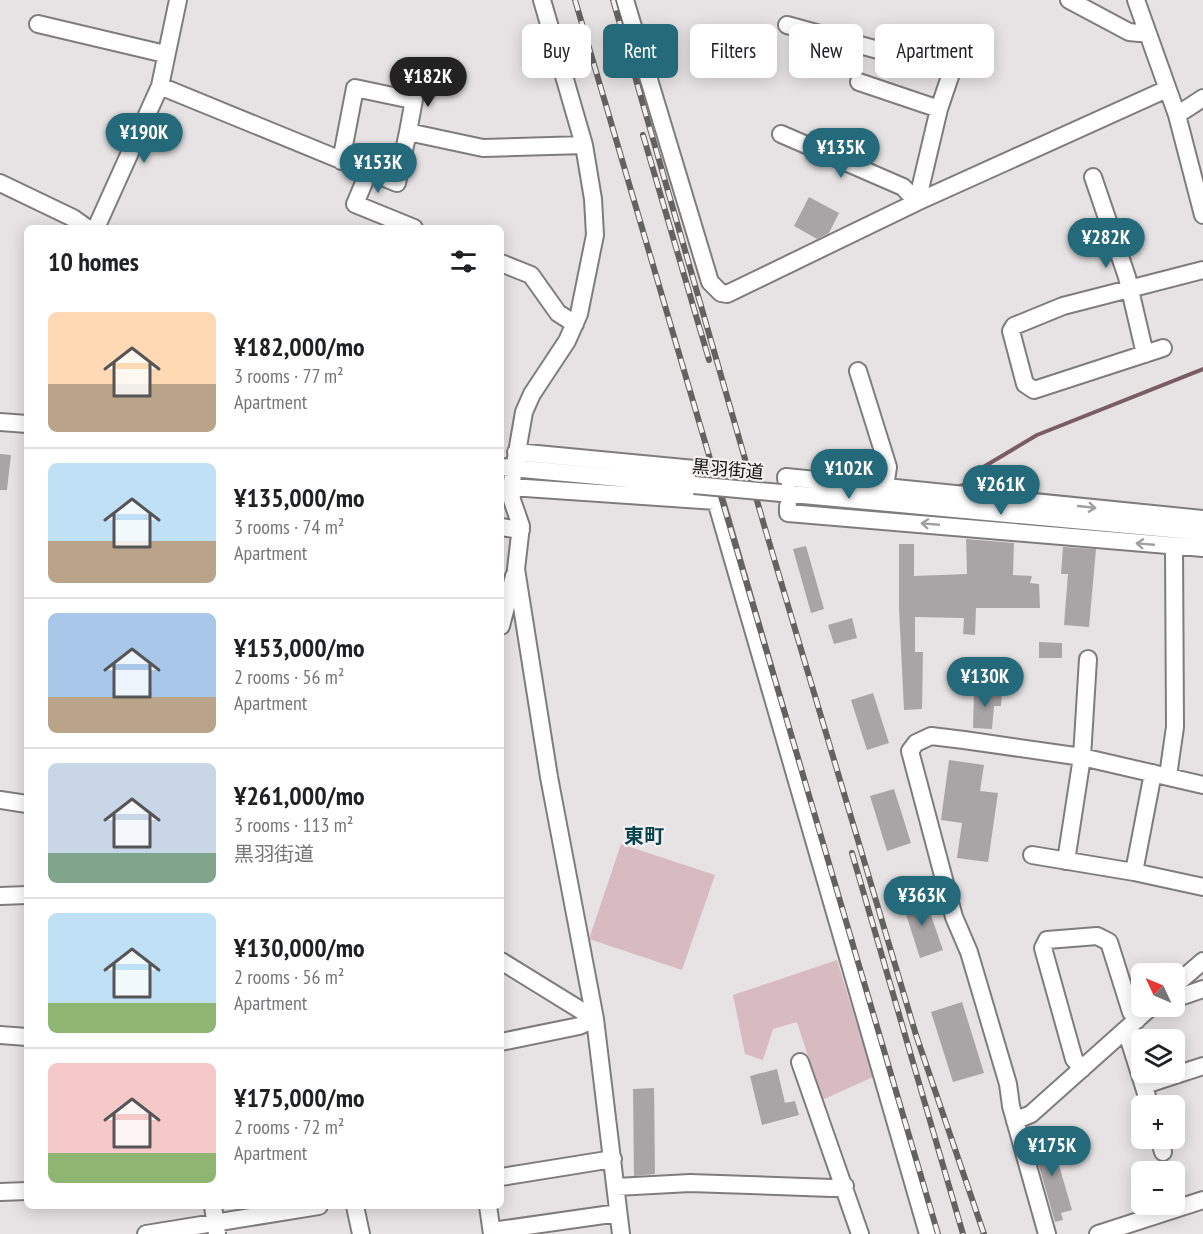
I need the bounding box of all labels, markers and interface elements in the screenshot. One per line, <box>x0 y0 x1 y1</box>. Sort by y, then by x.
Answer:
chip: Buy <box>522 24 591 78</box>
chip: Rent <box>603 24 678 78</box>
chip: Filters <box>690 24 777 78</box>
chip: New <box>789 24 863 78</box>
chip: Apartment <box>875 24 994 78</box>
pin: ¥182K <box>386 57 470 108</box>
text: ¥182K <box>404 63 452 89</box>
pin: ¥190K <box>102 113 186 164</box>
text: ¥190K <box>120 119 168 145</box>
pin: ¥135K <box>799 128 883 179</box>
text: ¥135K <box>817 134 865 160</box>
pin: ¥153K <box>336 143 420 194</box>
text: ¥153K <box>354 149 402 175</box>
pin: ¥282K <box>1064 218 1148 269</box>
text: ¥282K <box>1082 224 1130 250</box>
text: 10 homes <box>48 245 139 278</box>
icon: filters <box>447 245 480 278</box>
text: ¥182,000/mo <box>234 330 365 363</box>
icon: home <box>96 336 168 408</box>
text: 3 rooms · 77 m² <box>234 363 344 389</box>
text: Apartment <box>234 389 307 415</box>
pin: ¥102K <box>807 449 891 500</box>
street label: 黒羽街道 <box>691 454 765 484</box>
text: ¥102K <box>825 455 873 481</box>
pin: ¥261K <box>959 465 1043 516</box>
text: ¥261K <box>977 471 1025 497</box>
text: ¥135,000/mo <box>234 481 365 514</box>
icon: home <box>96 487 168 559</box>
one-way arrow <box>1076 502 1096 513</box>
text: 3 rooms · 74 m² <box>234 514 344 540</box>
one-way arrow <box>920 518 940 529</box>
one-way arrow <box>1135 538 1155 549</box>
text: Apartment <box>234 540 307 566</box>
text: ¥153,000/mo <box>234 631 365 664</box>
icon: home <box>96 637 168 709</box>
pin: ¥130K <box>943 657 1027 708</box>
text: ¥130K <box>961 663 1009 689</box>
text: 2 rooms · 56 m² <box>234 664 344 690</box>
text: Apartment <box>234 690 307 716</box>
text: ¥261,000/mo <box>234 779 365 812</box>
icon: home <box>96 787 168 859</box>
text: 3 rooms · 113 m² <box>234 812 353 838</box>
district label: 東町 <box>624 823 664 849</box>
text: 黒羽街道 <box>234 841 314 867</box>
pin: ¥363K <box>880 876 964 927</box>
text: ¥363K <box>898 882 946 908</box>
text: ¥130,000/mo <box>234 931 365 964</box>
icon: home <box>96 937 168 1009</box>
north arrow <box>1131 963 1185 1017</box>
map controls <box>1131 963 1185 1215</box>
text: 2 rooms · 56 m² <box>234 964 344 990</box>
text: Apartment <box>234 990 307 1016</box>
button: layers <box>1131 1029 1185 1083</box>
text: ¥175,000/mo <box>234 1081 365 1114</box>
icon: home <box>96 1087 168 1159</box>
button: + <box>1131 1095 1185 1149</box>
text: 2 rooms · 72 m² <box>234 1114 344 1140</box>
pin: ¥175K <box>1010 1126 1094 1177</box>
text: ¥175K <box>1028 1132 1076 1158</box>
text: Apartment <box>234 1140 307 1166</box>
button: − <box>1131 1161 1185 1215</box>

